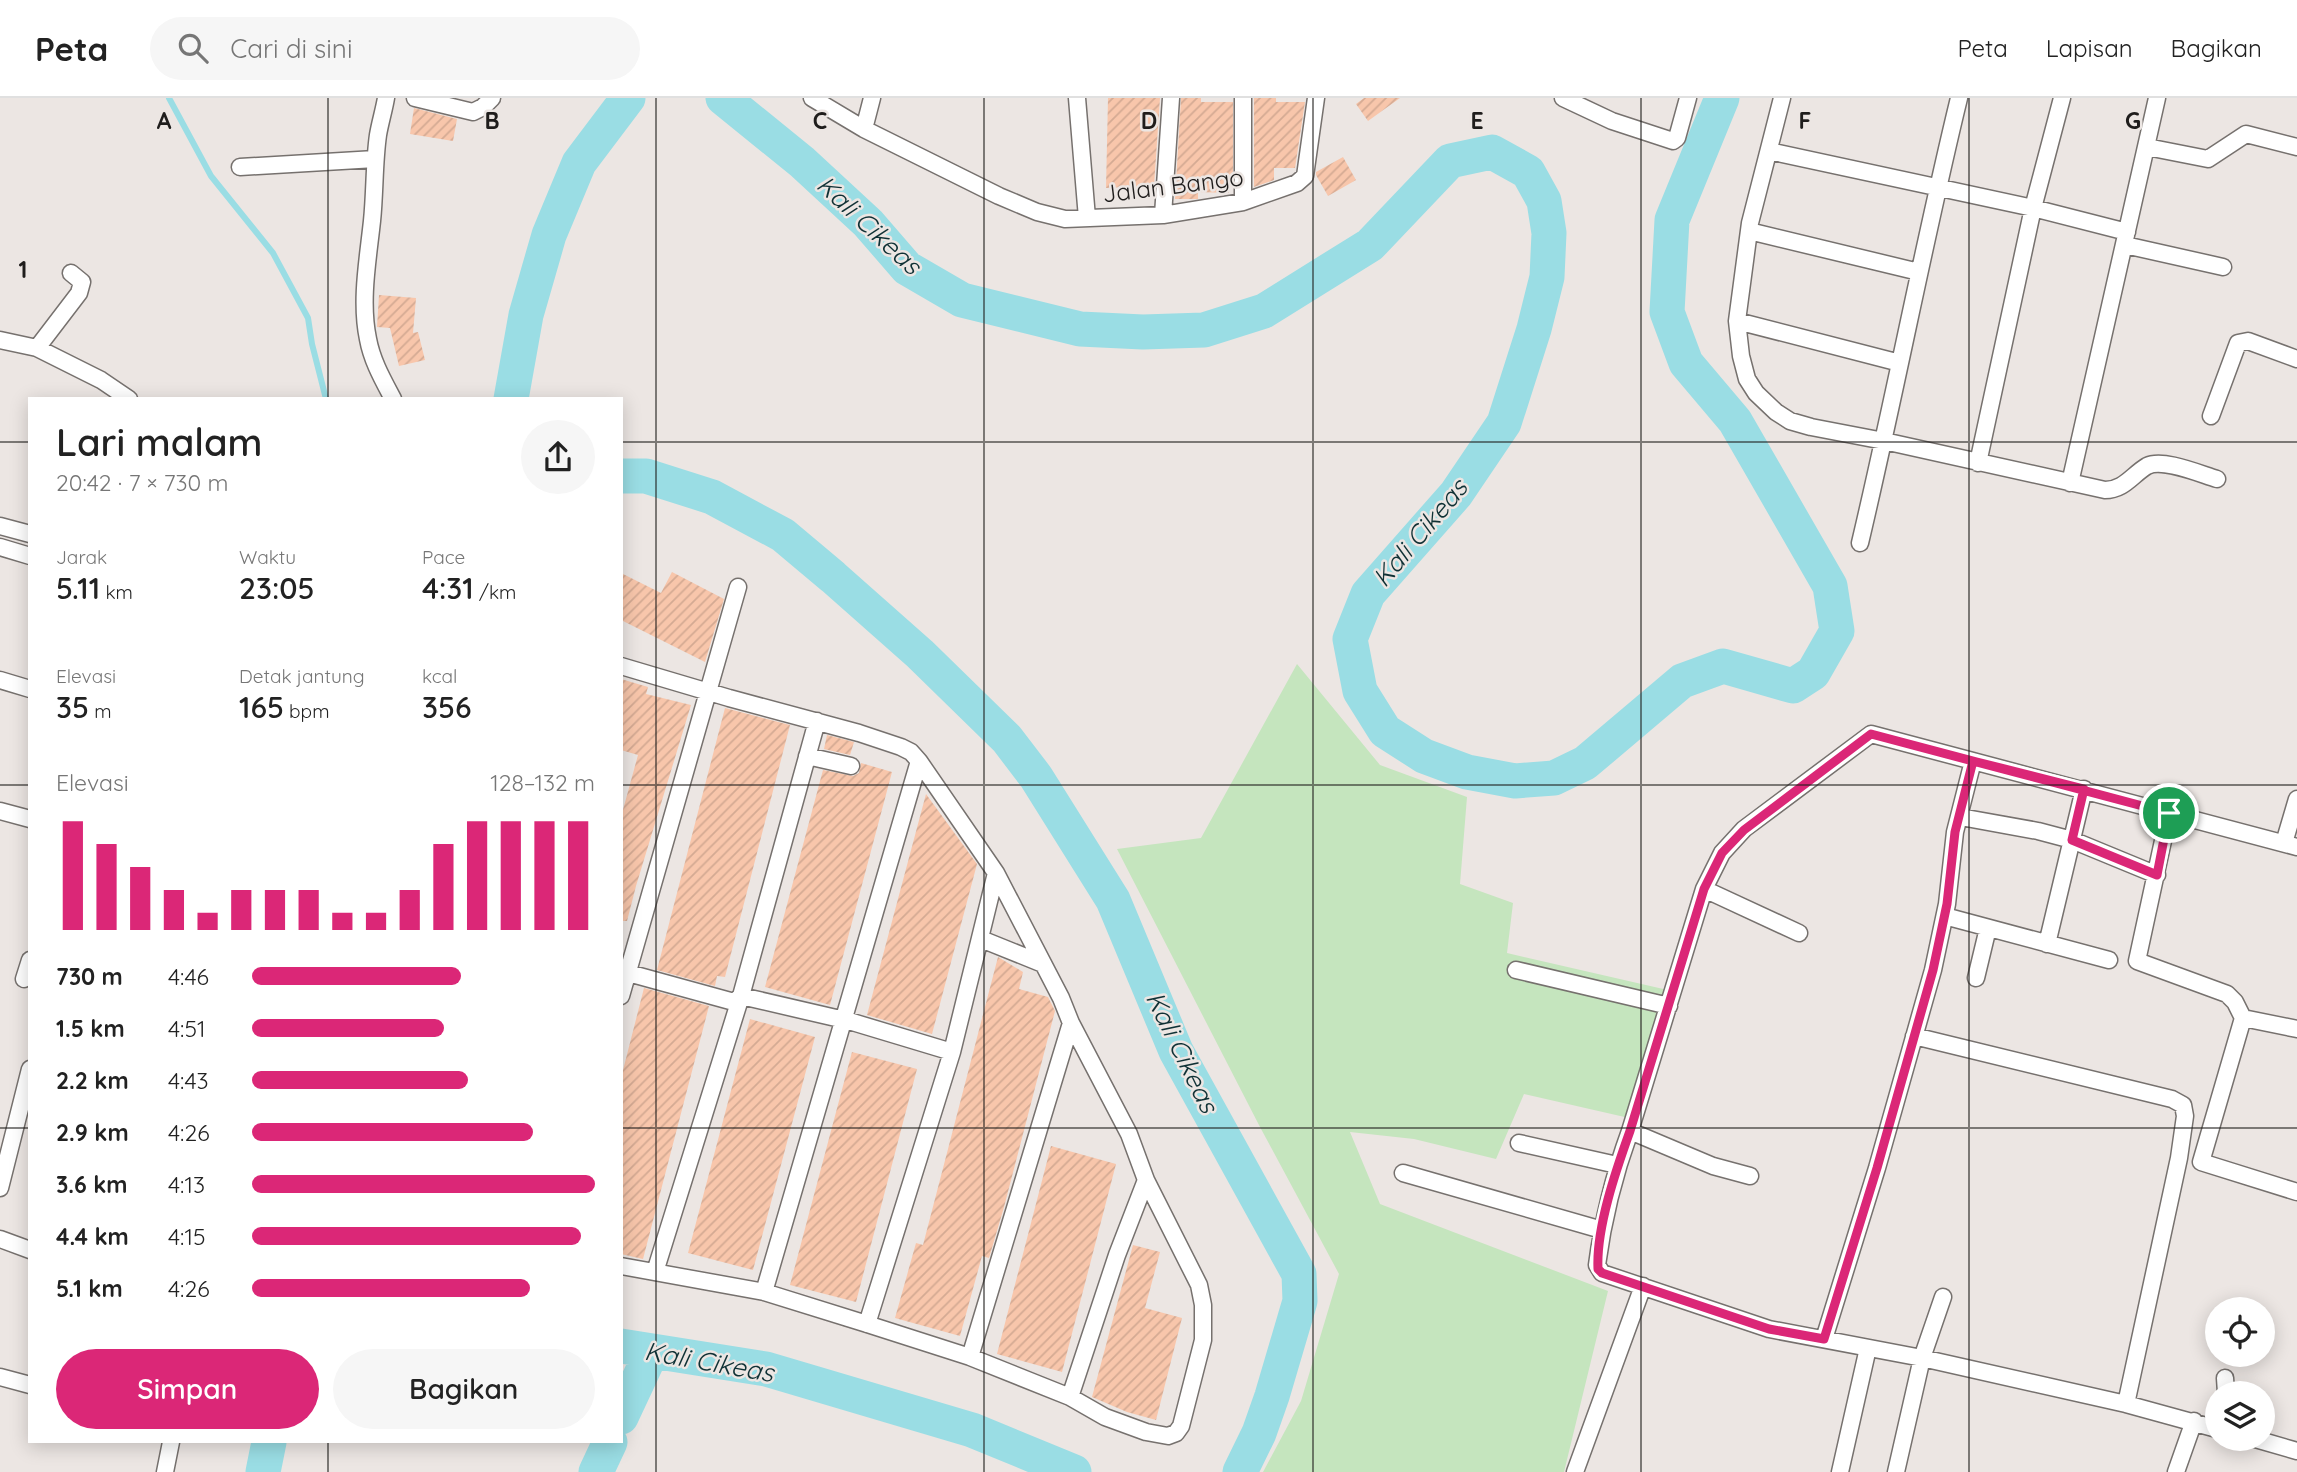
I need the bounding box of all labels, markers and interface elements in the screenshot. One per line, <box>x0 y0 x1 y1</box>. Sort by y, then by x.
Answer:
search box <box>150 17 640 80</box>
text: Peta <box>35 28 108 69</box>
icon: search <box>174 29 212 67</box>
text: Cari di sini <box>230 32 352 65</box>
text: Peta <box>1957 33 2008 63</box>
text: Lapisan <box>2046 33 2133 63</box>
text: Bagikan <box>2171 33 2262 63</box>
text: A <box>157 106 172 135</box>
text: B <box>484 106 500 135</box>
text: C <box>813 106 827 135</box>
text: D <box>1141 106 1157 135</box>
text: E <box>1470 106 1484 135</box>
text: F <box>1799 106 1811 135</box>
text: G <box>2125 106 2141 135</box>
street label: Jalan Bango <box>1101 161 1245 209</box>
water label: Kali Cikeas <box>810 168 930 282</box>
text: 1 <box>19 255 27 284</box>
text: Lari malam <box>56 418 263 466</box>
button: share <box>521 420 595 494</box>
text: 20:42 · 7 × 730 m <box>56 468 228 497</box>
water label: Kali Cikeas <box>1365 471 1475 593</box>
text: Jarak <box>56 545 107 569</box>
text: Waktu <box>239 545 296 569</box>
text: Pace <box>422 545 465 569</box>
text: 5.11 <box>56 569 100 607</box>
text: 23:05 <box>239 569 314 607</box>
text: 4:31 <box>422 569 474 607</box>
text: km <box>100 580 133 604</box>
text: /km <box>474 580 516 604</box>
text: Elevasi <box>56 664 116 688</box>
text: Detak jantung <box>239 664 365 688</box>
text: kcal <box>422 664 457 688</box>
text: 35 <box>56 688 89 726</box>
text: 165 <box>239 688 284 726</box>
text: 356 <box>422 688 471 726</box>
text: m <box>89 699 112 723</box>
text: bpm <box>284 699 329 723</box>
text: Elevasi <box>56 768 129 797</box>
text: 128–132 m <box>490 768 595 797</box>
pin <box>2139 783 2199 843</box>
icon: arrive <box>2150 794 2188 832</box>
text: 730 m <box>56 962 123 991</box>
text: 4:46 <box>168 962 209 991</box>
water label: Kali Cikeas <box>1139 986 1227 1119</box>
text: 1.5 km <box>56 1014 125 1043</box>
text: 4:51 <box>168 1014 205 1043</box>
text: 2.2 km <box>56 1066 129 1095</box>
text: 4:43 <box>168 1066 209 1095</box>
text: 2.9 km <box>56 1118 129 1147</box>
text: 4:26 <box>168 1118 210 1147</box>
text: 3.6 km <box>56 1170 128 1199</box>
text: 4:13 <box>168 1170 205 1199</box>
text: 4.4 km <box>56 1222 129 1251</box>
text: 4:15 <box>168 1222 205 1251</box>
text: 5.1 km <box>56 1274 123 1303</box>
text: 4:26 <box>168 1274 210 1303</box>
map controls <box>2205 1297 2275 1451</box>
button: locate <box>2205 1297 2275 1367</box>
water label: Kali Cikeas <box>642 1334 778 1389</box>
button: Simpan <box>56 1349 319 1429</box>
button: Bagikan <box>333 1349 595 1429</box>
button: layers <box>2205 1381 2275 1451</box>

